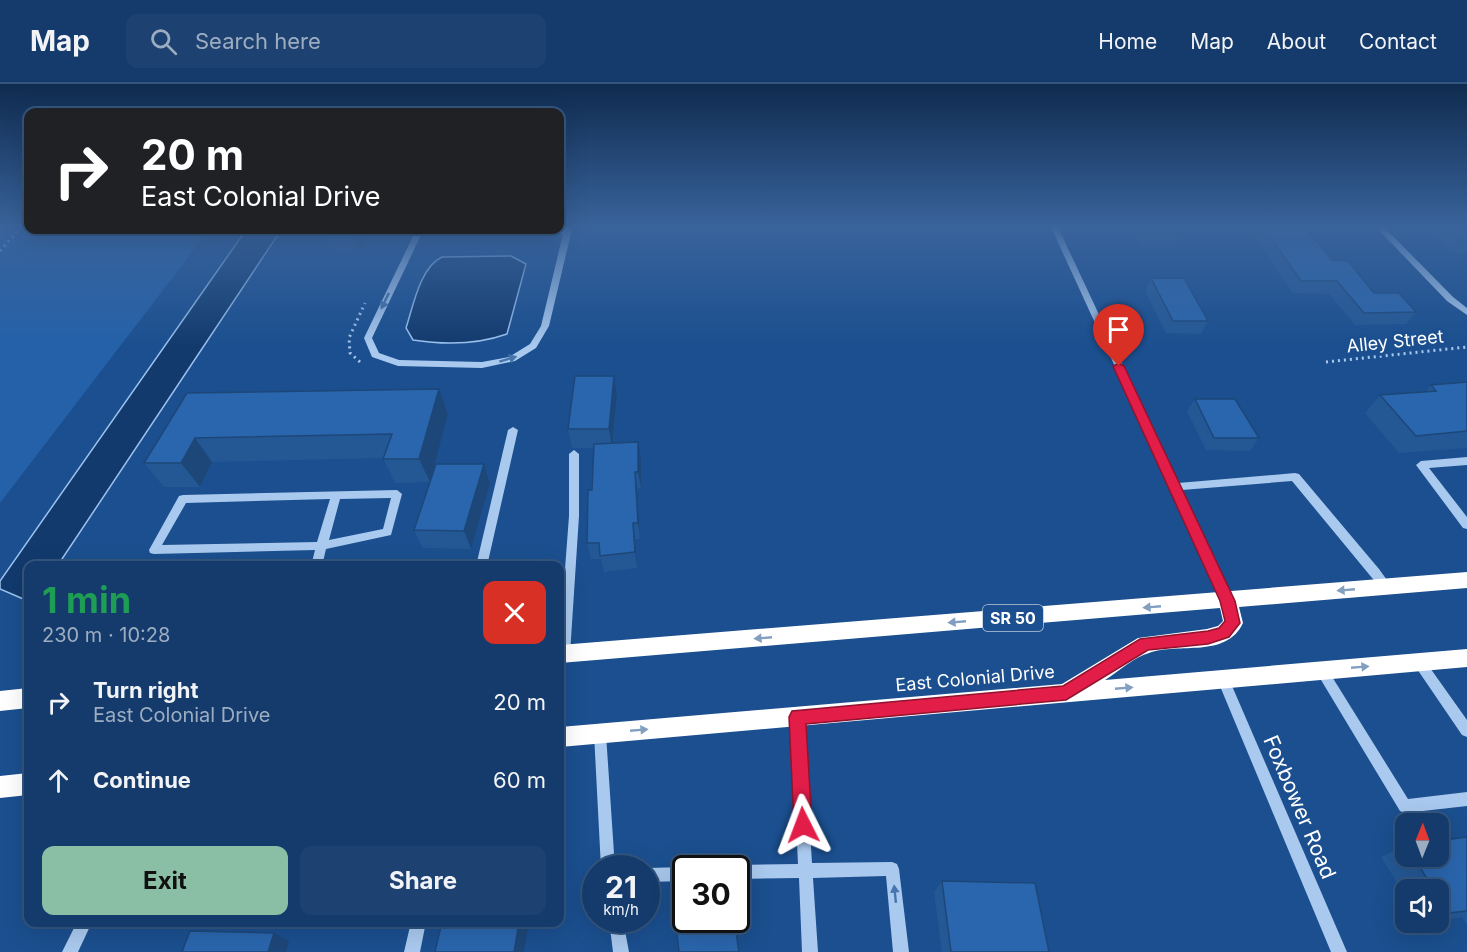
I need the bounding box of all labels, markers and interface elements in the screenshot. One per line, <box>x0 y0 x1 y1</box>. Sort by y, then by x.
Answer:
search box <box>126 14 546 68</box>
text: Map <box>30 24 90 58</box>
icon: search <box>147 25 180 58</box>
text: Search here <box>195 28 321 54</box>
text: Home <box>1098 29 1157 54</box>
text: Map <box>1190 29 1234 54</box>
text: About <box>1267 29 1326 54</box>
text: Contact <box>1359 29 1437 54</box>
text: 20 m <box>141 129 244 180</box>
icon: right <box>42 132 120 210</box>
text: East Colonial Drive <box>141 180 381 213</box>
one-way arrow <box>381 293 390 310</box>
pin <box>1093 304 1144 366</box>
icon: arrive <box>1102 313 1135 346</box>
street label: Alley Street <box>1346 325 1445 357</box>
one-way arrow <box>499 353 517 363</box>
text: 1 min <box>42 578 131 622</box>
button: close <box>483 581 546 644</box>
one-way arrow <box>1336 585 1355 595</box>
one-way arrow <box>1142 602 1161 612</box>
road number: SR 50 <box>983 605 1043 631</box>
one-way arrow <box>948 618 967 627</box>
text: 230 m · 10:28 <box>42 623 170 647</box>
one-way arrow <box>753 633 772 643</box>
street label: East Colonial Drive <box>895 661 1055 695</box>
one-way arrow <box>1351 662 1370 672</box>
text: Turn right <box>93 677 199 703</box>
one-way arrow <box>1114 683 1133 692</box>
icon: right <box>42 686 75 719</box>
text: 20 m <box>493 689 546 715</box>
text: East Colonial Drive <box>93 703 270 727</box>
one-way arrow <box>629 725 648 735</box>
street label: Foxbower Road <box>1258 731 1342 883</box>
icon: ahead <box>42 764 75 797</box>
text: Continue <box>93 767 191 793</box>
text: 60 m <box>493 767 546 793</box>
position arrow <box>771 793 835 857</box>
north arrow <box>1395 813 1449 867</box>
map controls <box>1395 813 1449 933</box>
button: Exit <box>42 846 288 915</box>
button: Share <box>300 846 546 915</box>
speed limit sign: 30 <box>672 855 750 933</box>
text: 21 <box>605 869 637 905</box>
button: sound <box>1395 879 1449 933</box>
one-way arrow <box>890 884 900 903</box>
text: km/h <box>603 900 639 919</box>

